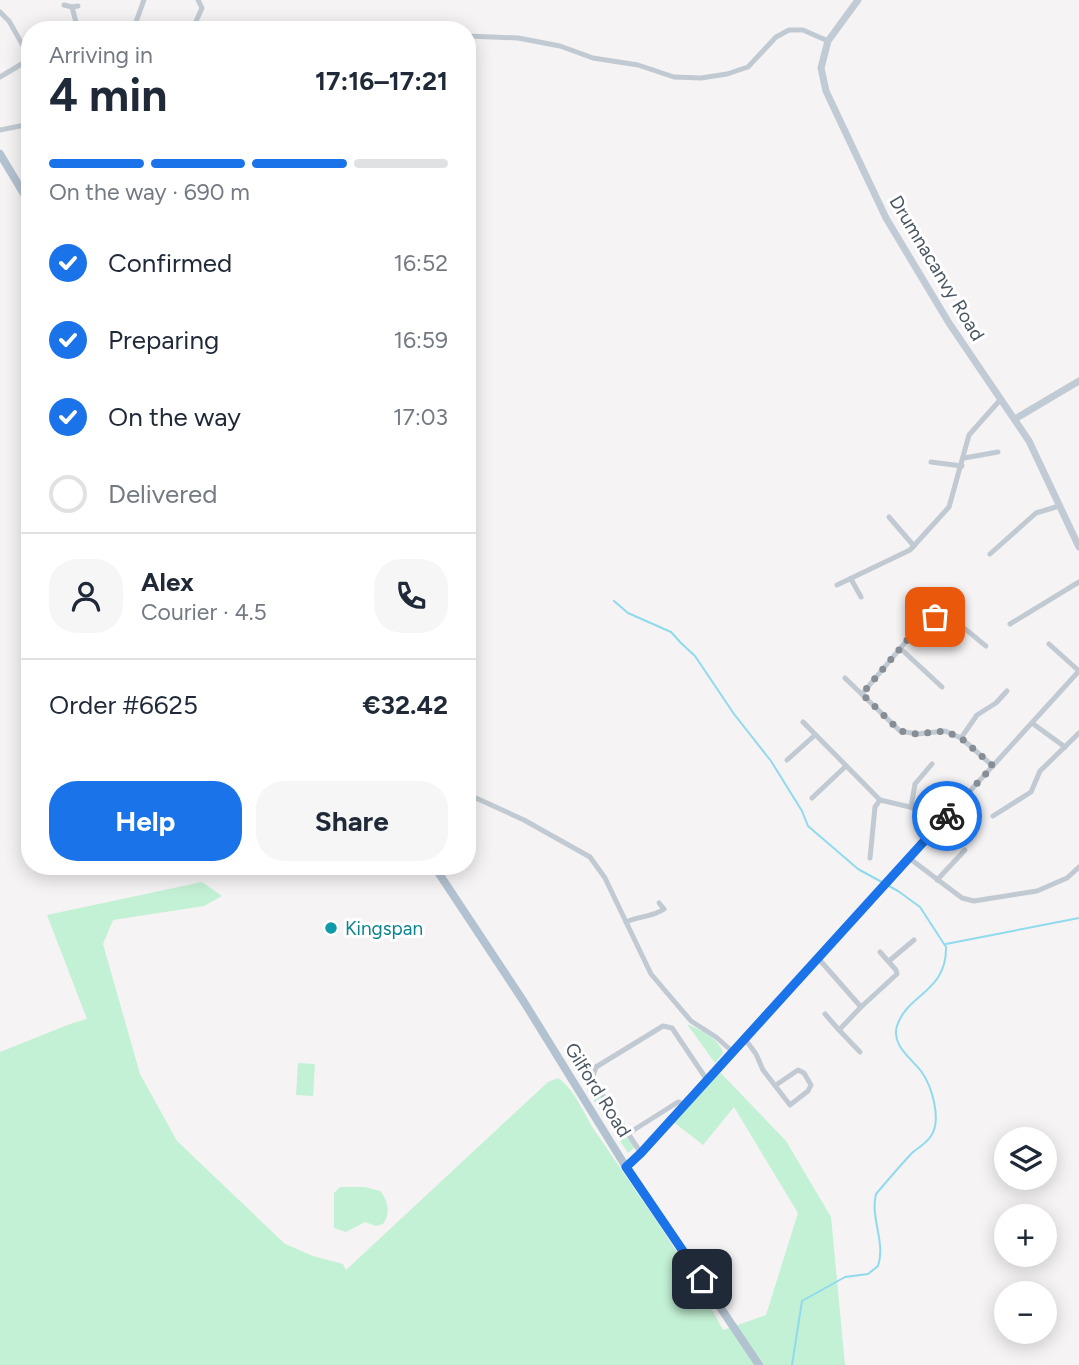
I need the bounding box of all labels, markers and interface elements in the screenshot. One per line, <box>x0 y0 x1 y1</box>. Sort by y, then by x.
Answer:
text: Arriving in <box>49 41 153 69</box>
text: 17:16–17:21 <box>315 65 448 97</box>
text: 4 min <box>49 67 167 123</box>
text: On the way · 690 m <box>49 178 250 206</box>
street label: Drumnacanvy Road <box>885 191 989 345</box>
icon: check <box>49 244 87 282</box>
text: Confirmed <box>108 247 232 279</box>
text: 16:52 <box>394 249 448 277</box>
icon: check <box>49 321 87 359</box>
text: Preparing <box>108 324 219 356</box>
text: 16:59 <box>393 326 448 354</box>
icon: check <box>49 398 87 436</box>
text: On the way <box>108 401 241 433</box>
text: 17:03 <box>393 403 448 431</box>
text: Delivered <box>108 478 217 510</box>
button: person <box>49 559 123 633</box>
button: phone <box>374 559 448 633</box>
text: Alex <box>141 566 194 598</box>
pin <box>905 587 965 647</box>
text: Courier · 4.5 <box>141 598 267 626</box>
icon: bag <box>916 598 954 636</box>
text: Order #6625 <box>49 689 198 721</box>
text: €32.42 <box>362 689 448 721</box>
button: Help <box>49 781 242 861</box>
button: Share <box>256 781 448 861</box>
courier <box>912 781 982 851</box>
icon: bike <box>928 797 966 835</box>
place label: Kingspan <box>345 917 423 940</box>
marker: Kingspan <box>323 920 339 936</box>
street label: Gilford Road <box>560 1039 636 1141</box>
map controls <box>994 1127 1057 1344</box>
button: layers <box>994 1127 1057 1190</box>
button: + <box>994 1204 1057 1267</box>
pin <box>672 1249 732 1309</box>
icon: home <box>683 1260 721 1298</box>
button: − <box>994 1281 1057 1344</box>

